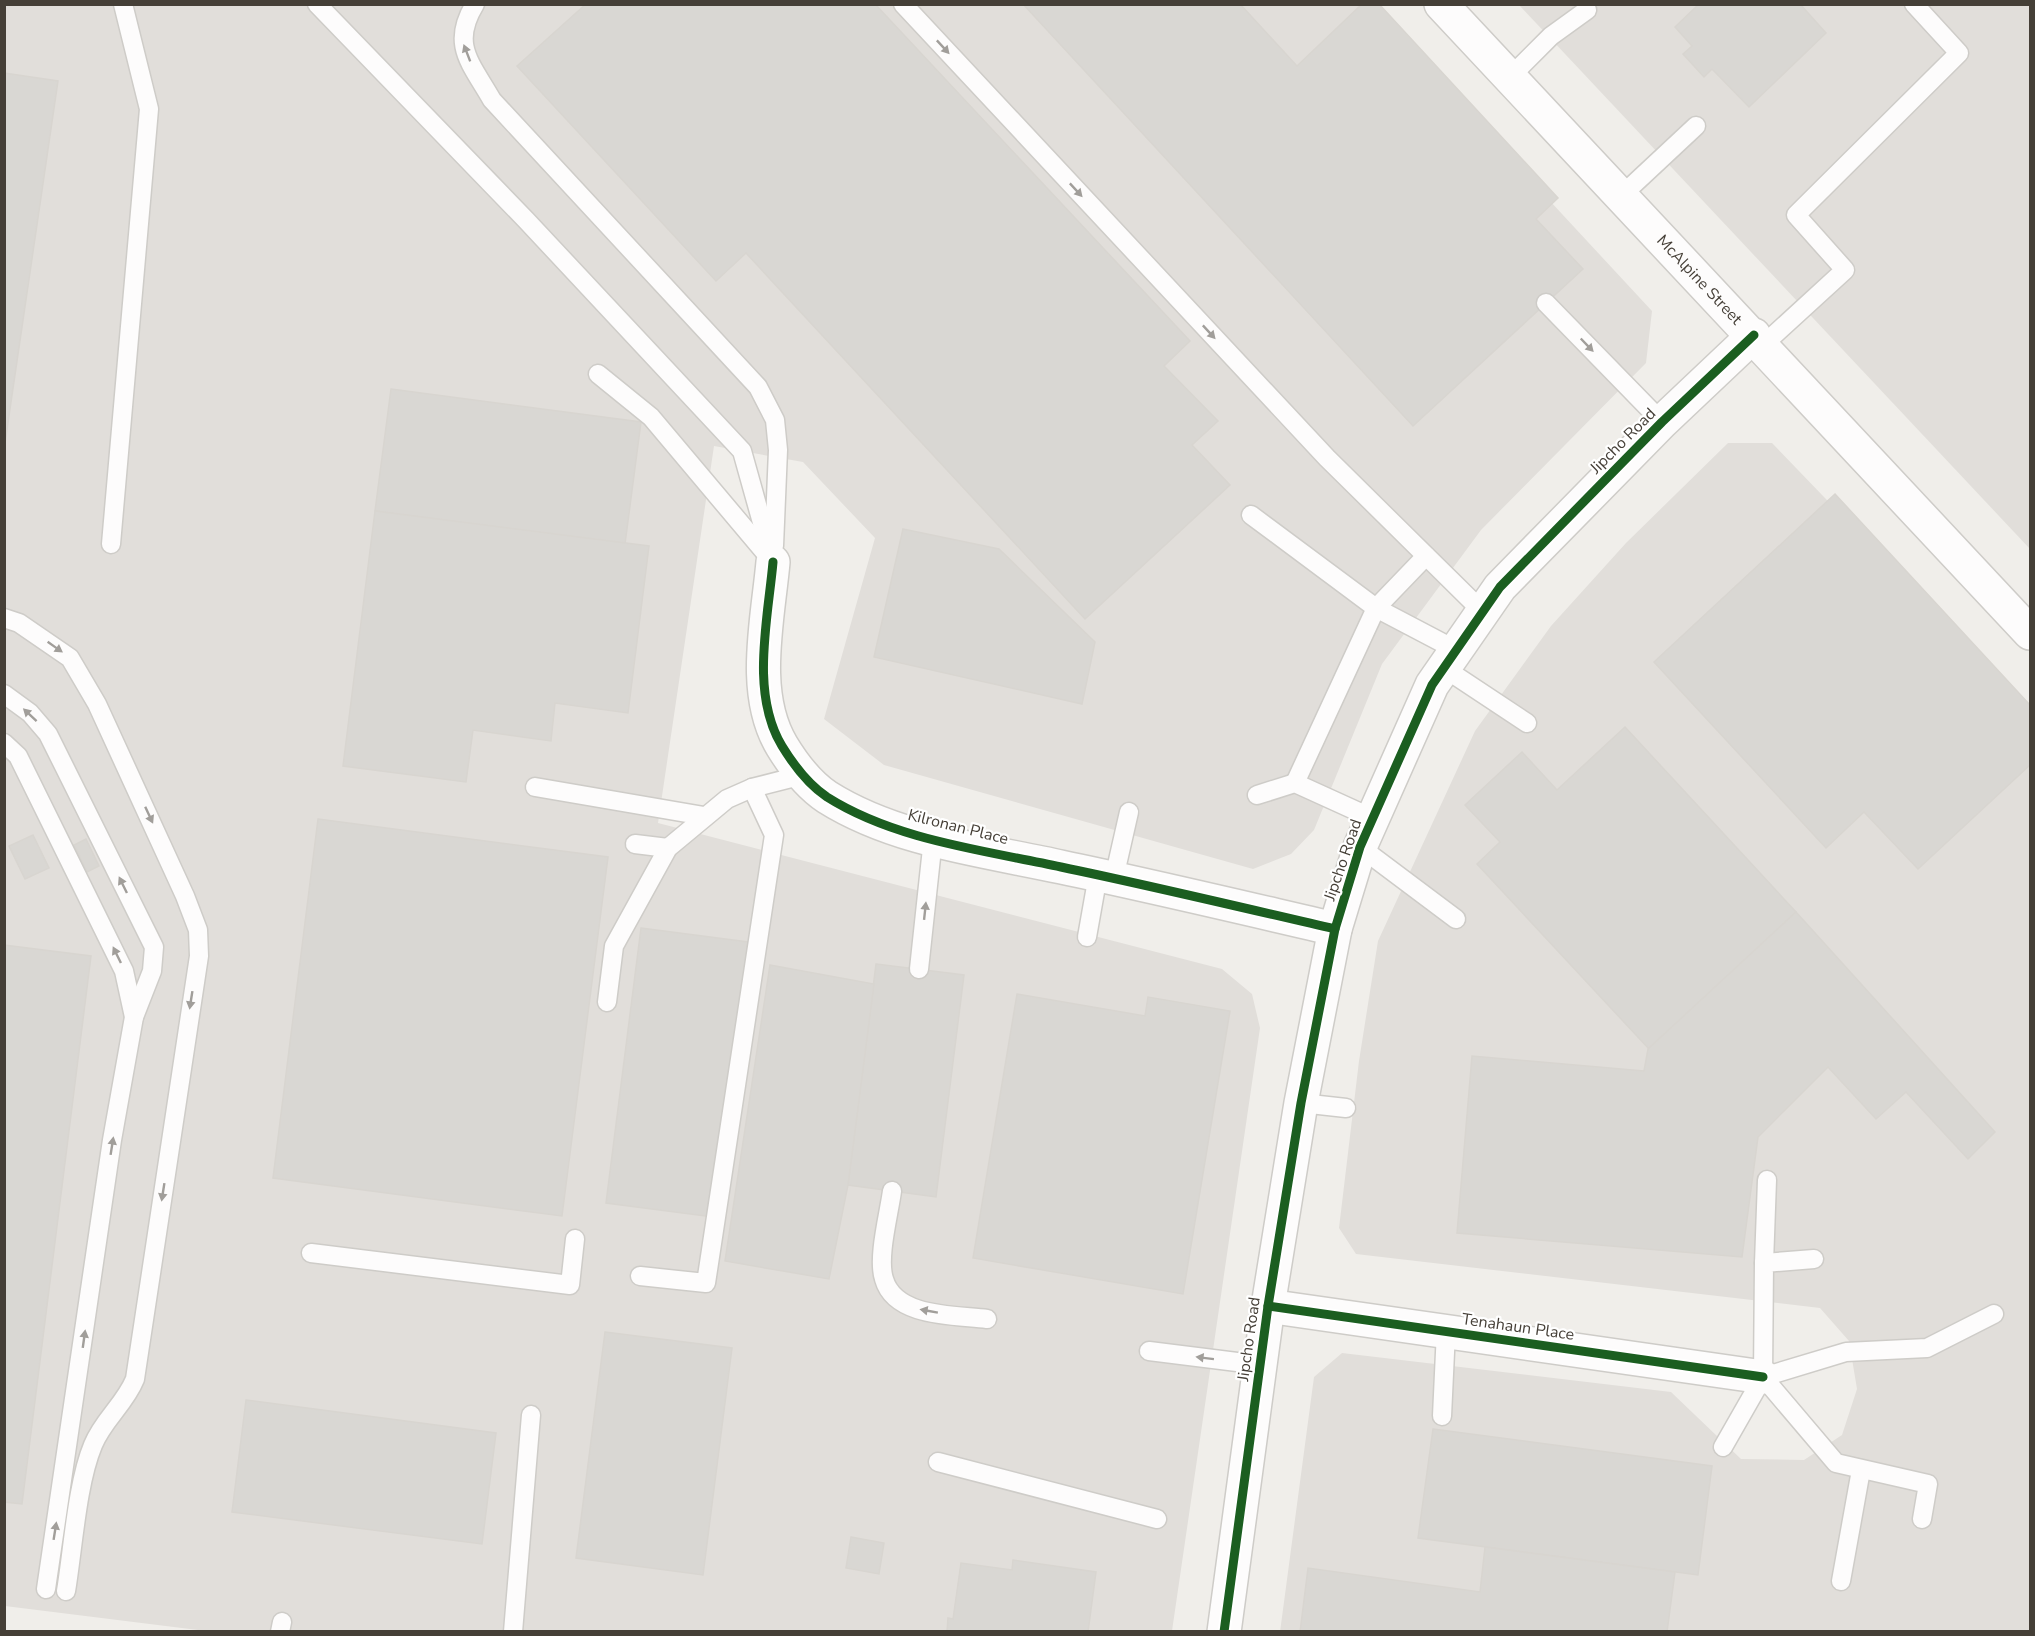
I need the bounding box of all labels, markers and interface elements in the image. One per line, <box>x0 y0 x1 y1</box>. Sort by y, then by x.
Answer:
one-way arrow <box>936 40 950 55</box>
one-way arrow <box>462 44 472 62</box>
one-way arrow <box>1069 182 1083 197</box>
street label: McAlpine Street <box>1652 230 1747 330</box>
one-way arrow <box>1202 324 1215 339</box>
one-way arrow <box>1580 338 1594 352</box>
street label: Jipcho Road <box>1584 403 1661 480</box>
one-way arrow <box>46 641 62 653</box>
one-way arrow <box>23 708 38 722</box>
street label: Kilronan Place <box>905 804 1011 850</box>
one-way arrow <box>145 806 155 824</box>
street label: Jipcho Road <box>1318 816 1367 905</box>
one-way arrow <box>118 876 128 893</box>
one-way arrow <box>921 902 930 921</box>
one-way arrow <box>112 947 121 964</box>
one-way arrow <box>187 990 196 1009</box>
one-way arrow <box>107 1136 116 1155</box>
one-way arrow <box>158 1183 167 1202</box>
street label: Jipcho Road <box>1232 1295 1266 1384</box>
one-way arrow <box>919 1306 938 1315</box>
street label: Tenahaun Place <box>1460 1308 1576 1346</box>
one-way arrow <box>79 1329 88 1348</box>
one-way arrow <box>1195 1353 1214 1363</box>
one-way arrow <box>51 1522 60 1541</box>

